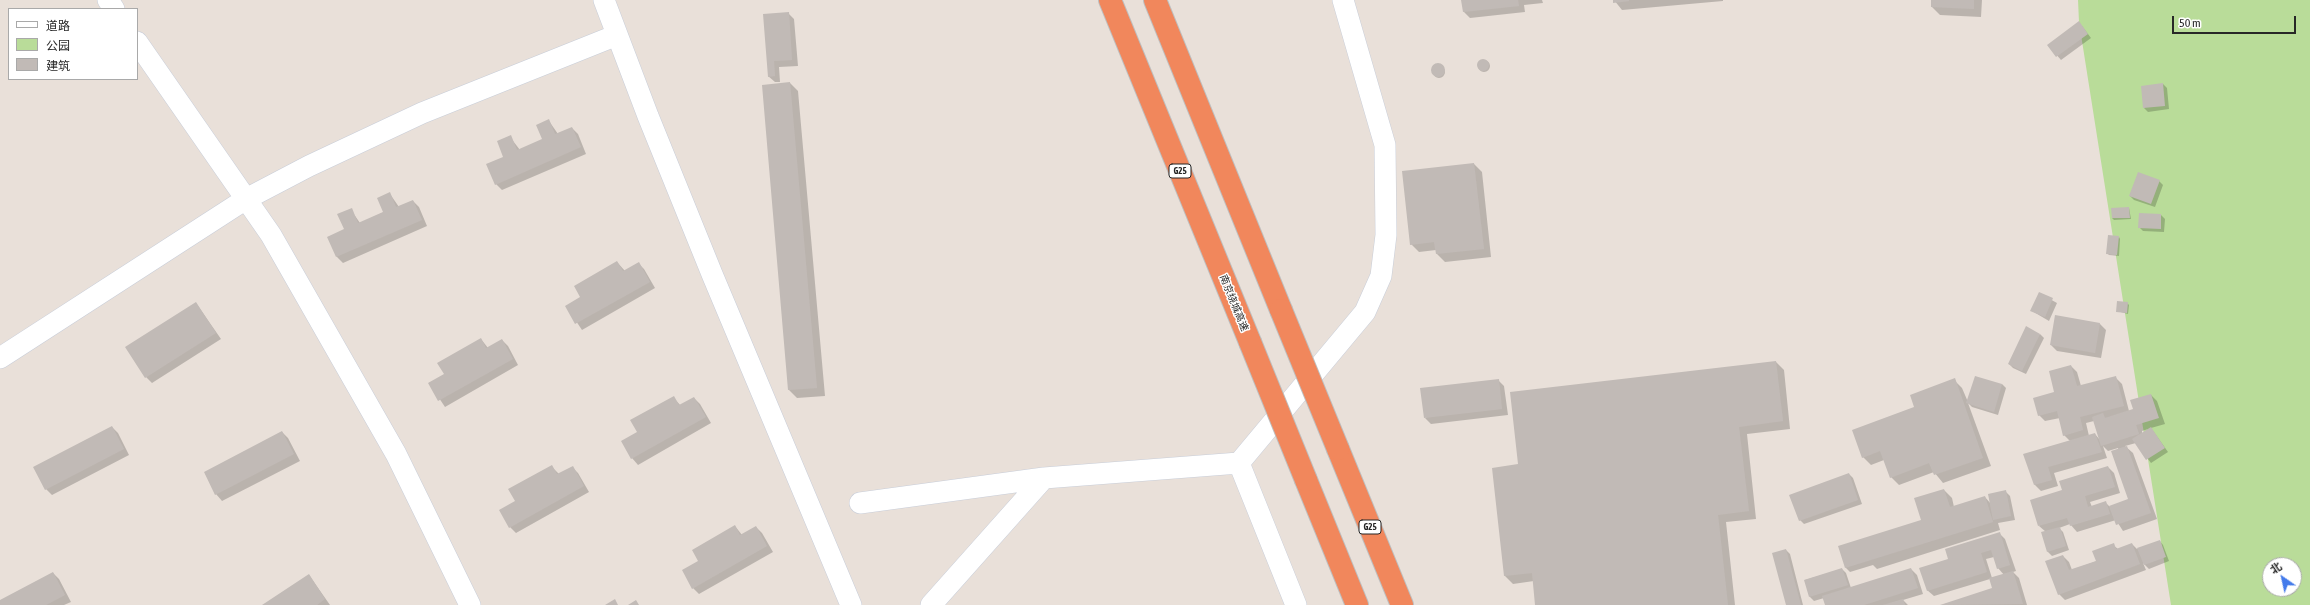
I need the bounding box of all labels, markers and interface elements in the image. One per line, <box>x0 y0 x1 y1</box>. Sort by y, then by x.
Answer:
legend <box>8 8 138 80</box>
scale bar <box>2174 8 2298 34</box>
text: 50 m <box>2179 16 2201 30</box>
text: 道路 <box>46 19 70 33</box>
text: 公园 <box>46 39 70 53</box>
text: 建筑 <box>46 59 70 73</box>
road number: G25 <box>1169 164 1191 178</box>
street label: 南京绕城高速 <box>1217 273 1251 333</box>
road number: G25 <box>1359 520 1381 534</box>
north arrow <box>2262 557 2302 597</box>
text: 北 <box>2268 560 2284 576</box>

